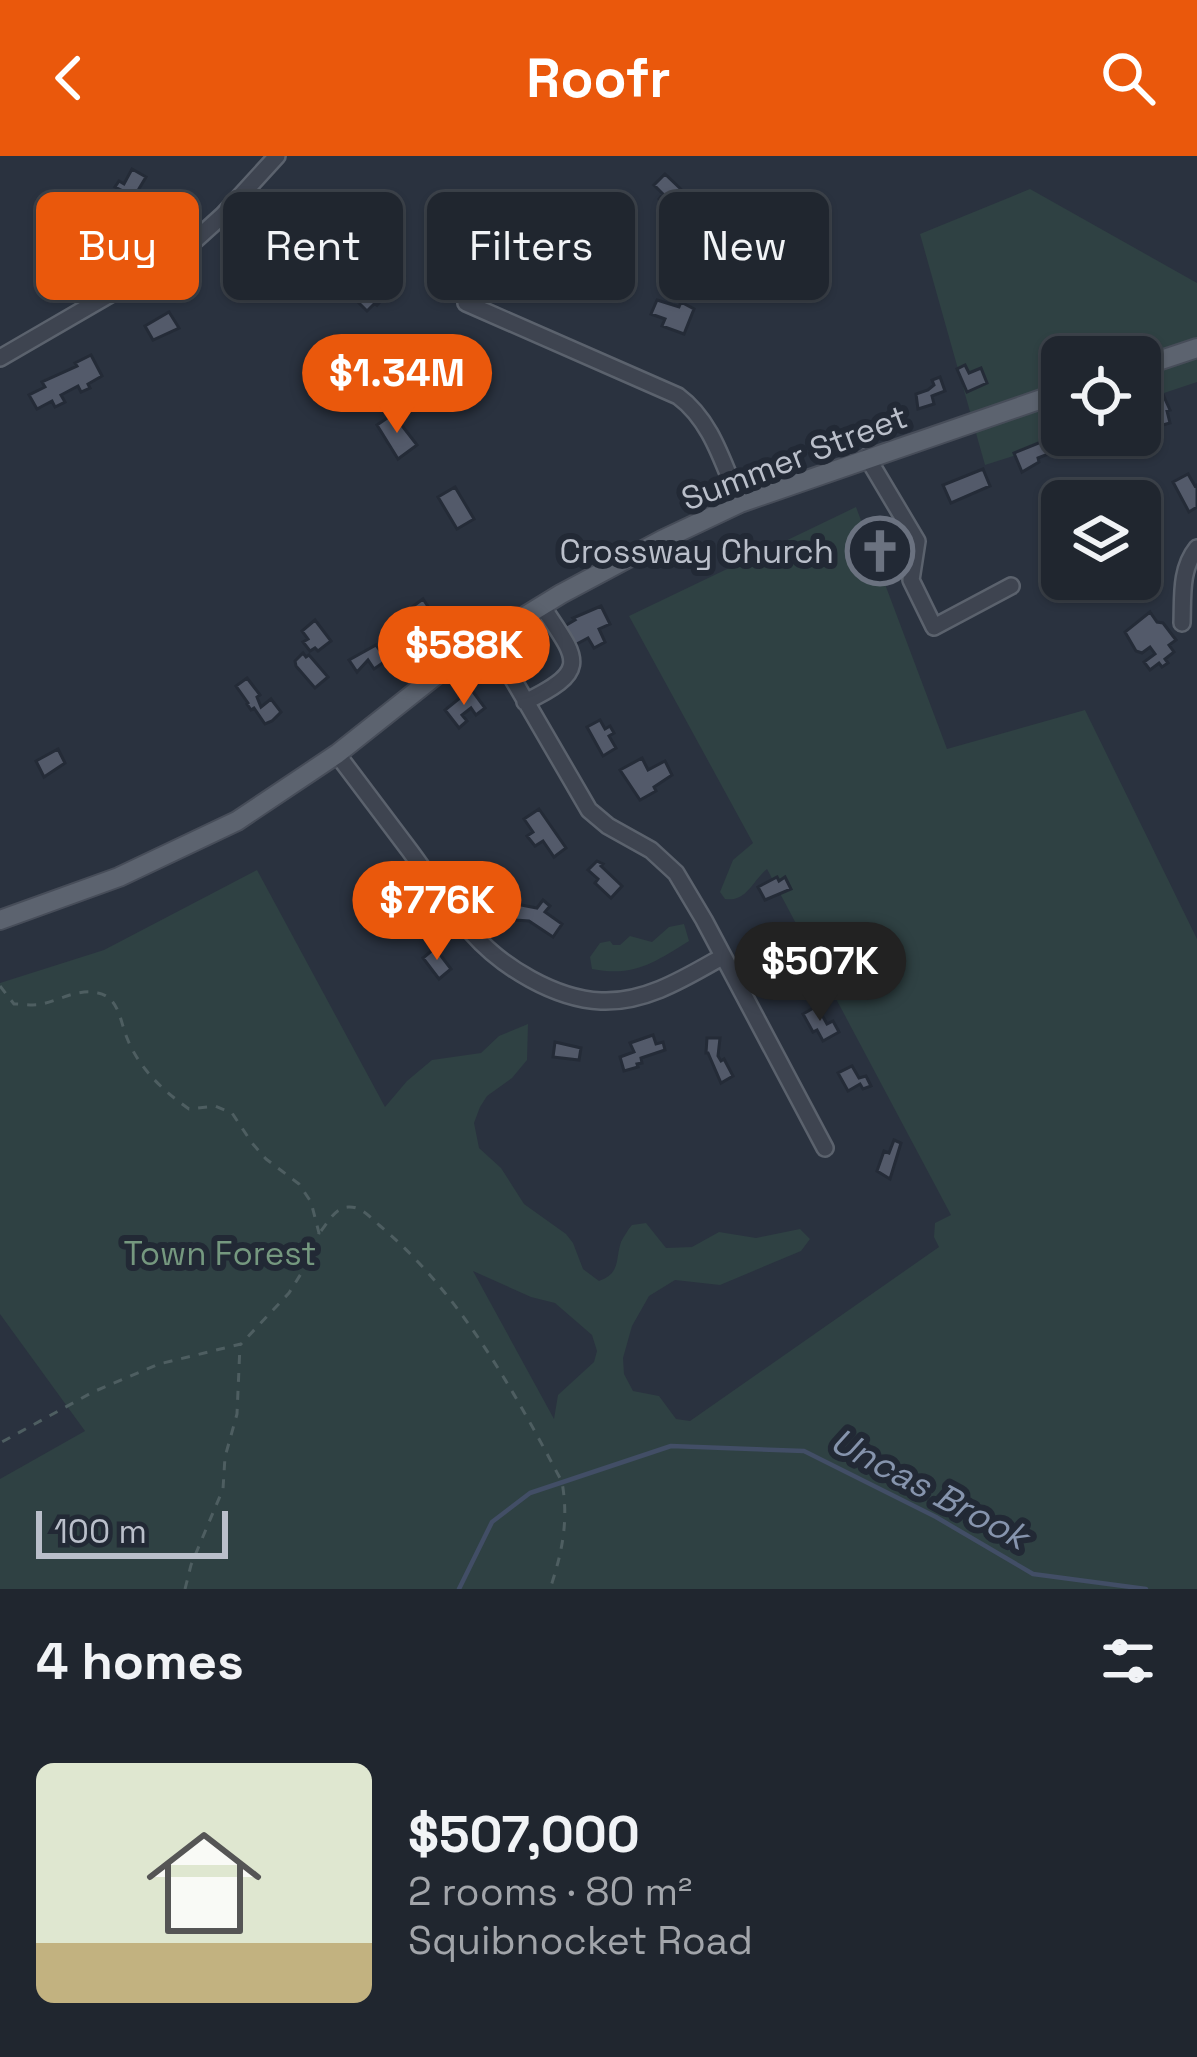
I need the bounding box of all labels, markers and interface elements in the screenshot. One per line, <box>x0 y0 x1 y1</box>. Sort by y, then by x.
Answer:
text: Roofr <box>526 44 671 113</box>
icon: back <box>36 45 102 111</box>
icon: search <box>1095 45 1161 111</box>
chip: Buy <box>36 192 199 300</box>
chip: Rent <box>223 192 403 300</box>
chip: Filters <box>427 192 635 300</box>
chip: New <box>659 192 829 300</box>
pin: $1.34M <box>299 334 495 436</box>
map controls <box>1041 336 1161 600</box>
button: locate <box>1041 336 1161 456</box>
text: $1.34M <box>329 348 465 397</box>
street label: Summer Street <box>676 396 913 520</box>
button: layers <box>1041 480 1161 600</box>
church icon: Crossway Church <box>845 516 915 586</box>
place label: Crossway Church <box>560 531 834 573</box>
pin: $588K <box>380 606 548 708</box>
text: $588K <box>405 620 523 669</box>
pin: $776K <box>353 861 521 963</box>
text: $776K <box>379 875 495 924</box>
pin: $507K <box>736 922 904 1024</box>
text: $507K <box>761 936 879 985</box>
park label: Town Forest <box>124 1233 316 1275</box>
water label: Uncas Brook <box>823 1418 1039 1562</box>
scale bar <box>36 1505 228 1558</box>
text: 100 m <box>54 1511 147 1553</box>
icon: filters <box>1095 1628 1161 1694</box>
text: 4 homes <box>36 1629 244 1694</box>
text: $507,000 <box>408 1802 640 1867</box>
icon: home <box>132 1811 276 1955</box>
text: 2 rooms · 80 m² <box>408 1867 692 1916</box>
text: Squibnocket Road <box>408 1916 753 1965</box>

